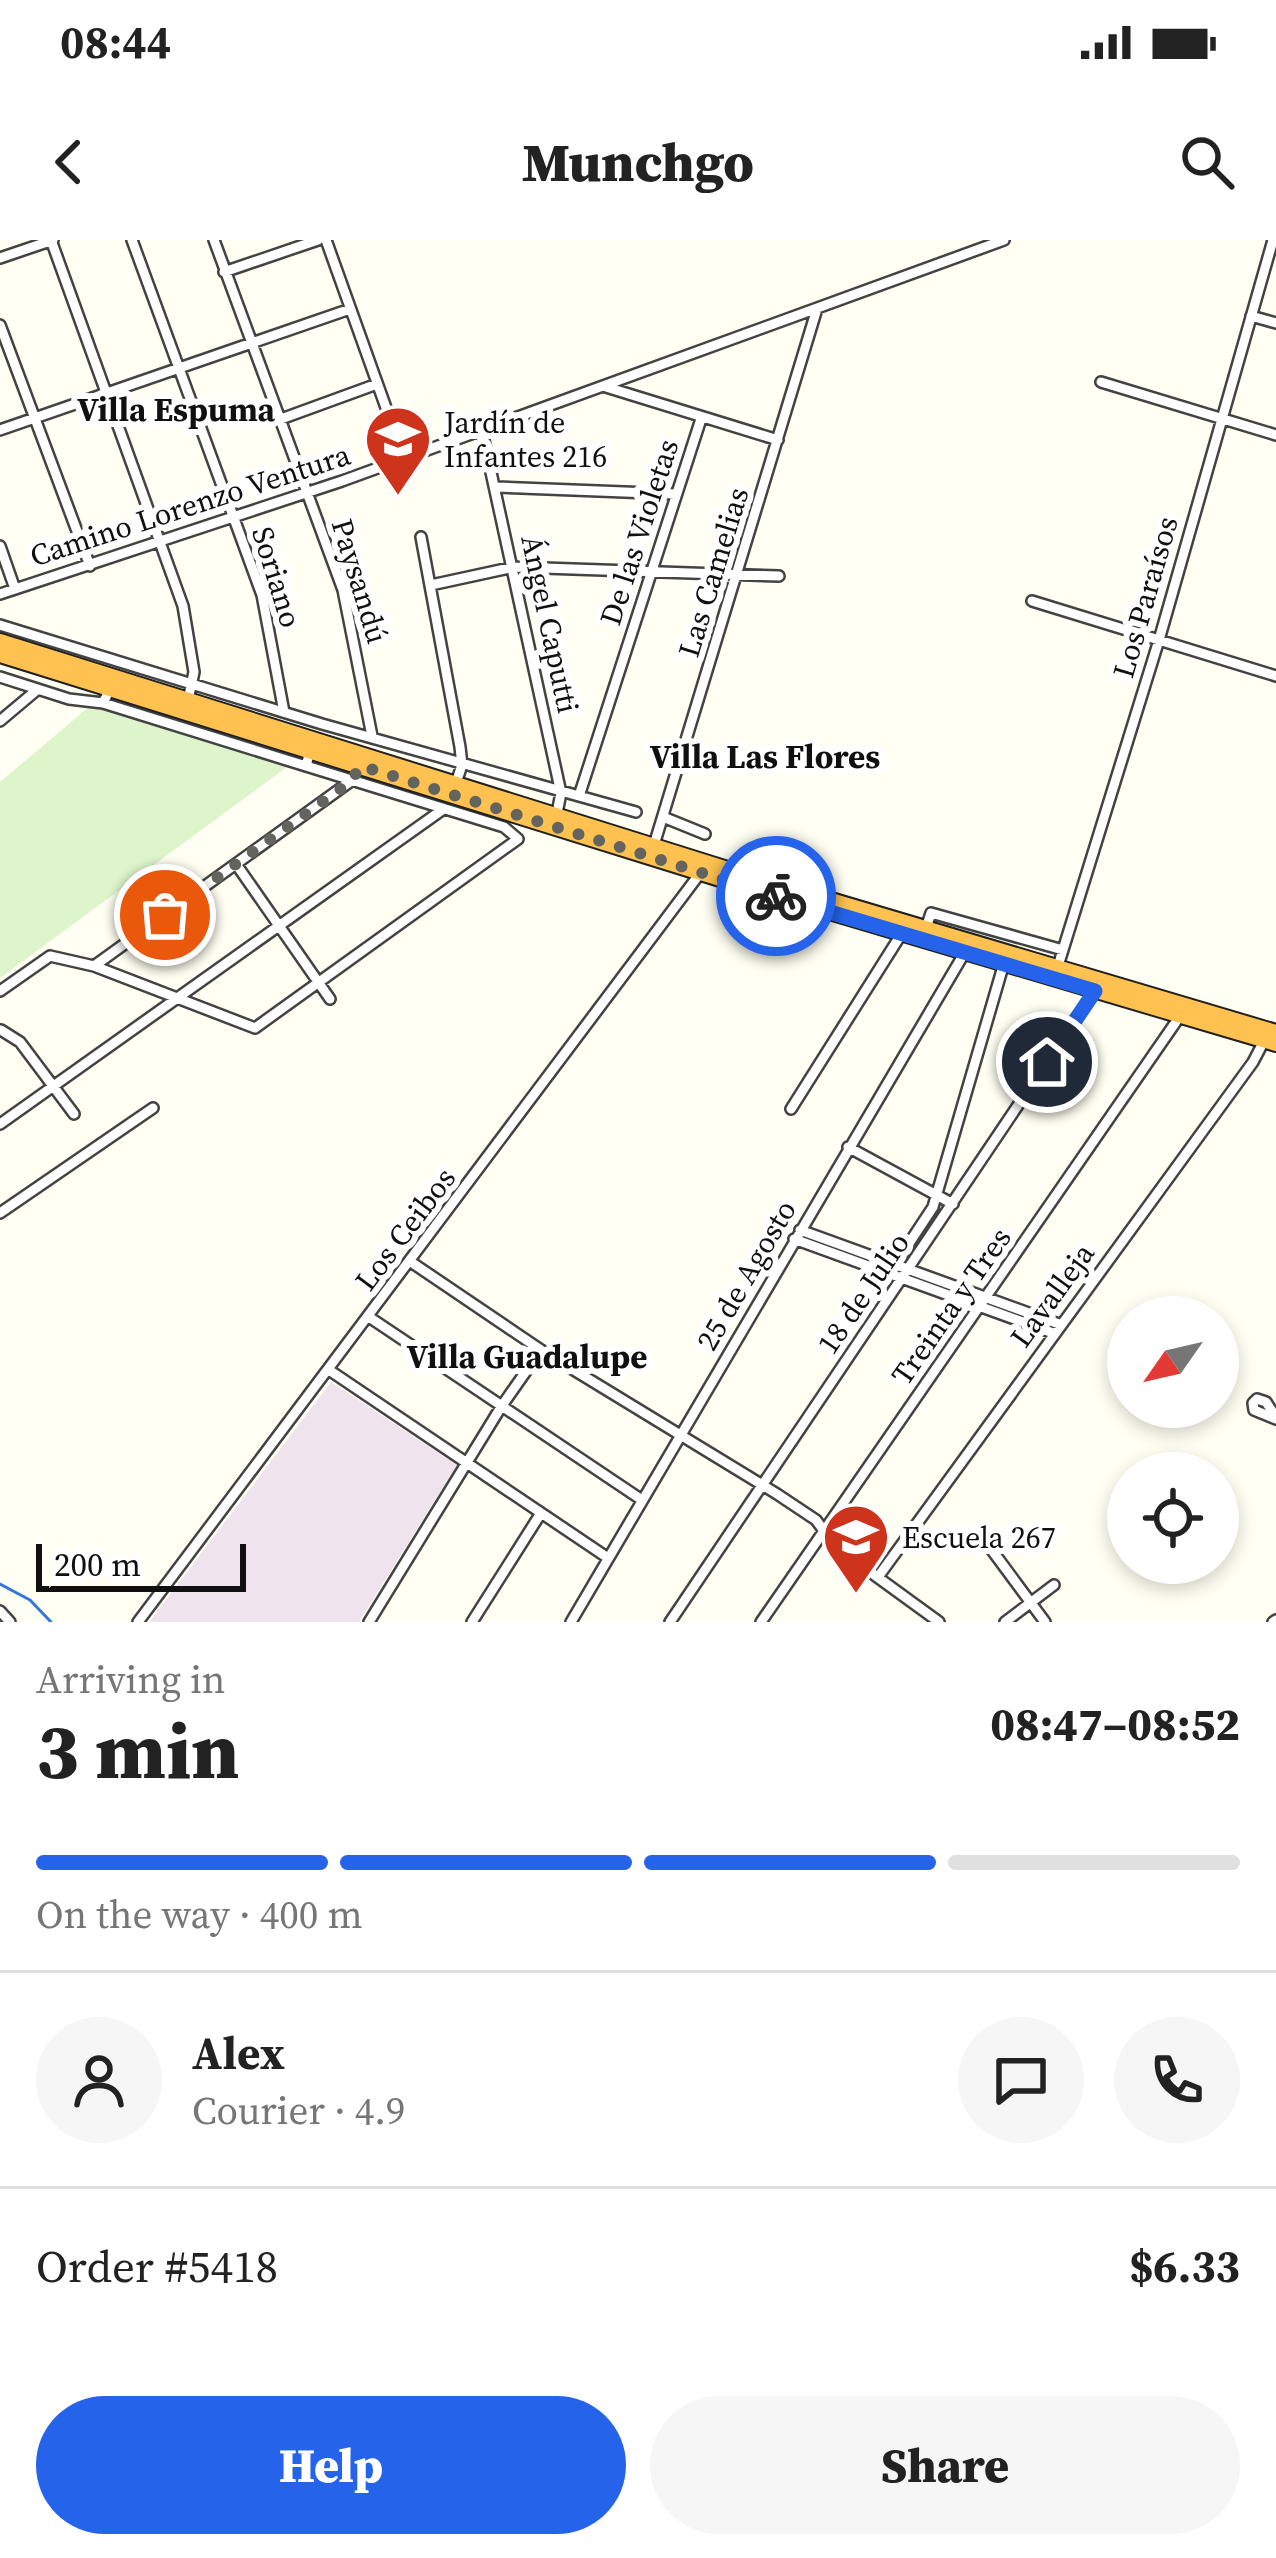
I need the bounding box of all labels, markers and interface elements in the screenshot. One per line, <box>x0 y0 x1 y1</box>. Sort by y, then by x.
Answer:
text: 08:44 <box>60 11 171 73</box>
text: Munchgo <box>522 125 754 199</box>
icon: back <box>36 129 102 195</box>
icon: search <box>1174 129 1240 195</box>
district label: Villa Espuma <box>77 387 276 432</box>
place label: Jardín de Infantes 216 <box>443 402 607 477</box>
school or university icon: Jardín de Infantes 216 <box>363 404 433 498</box>
street label: Camino Lorenzo Ventura <box>25 434 356 576</box>
street label: De las Violetas <box>590 434 688 630</box>
street label: Las Camelias <box>668 482 758 662</box>
street label: Los Paraísos <box>1102 511 1188 683</box>
street label: Paysandú <box>322 514 398 648</box>
street label: Soriano <box>242 522 312 632</box>
street label: Ángel Caputti <box>511 531 589 717</box>
district label: Villa Las Flores <box>650 734 880 779</box>
courier <box>716 836 836 956</box>
icon: bike <box>743 863 809 929</box>
pin <box>114 864 216 966</box>
icon: bag <box>132 882 198 948</box>
pin <box>996 1011 1098 1113</box>
icon: home <box>1014 1029 1080 1095</box>
street label: Los Ceibos <box>345 1159 465 1299</box>
street label: 25 de Agosto <box>686 1192 806 1358</box>
street label: Treinta y Tres <box>882 1219 1020 1393</box>
street label: 18 de Julio <box>807 1224 919 1362</box>
street label: Lavalleja <box>1000 1234 1104 1355</box>
north arrow <box>1107 1296 1239 1428</box>
map controls <box>1107 1296 1239 1584</box>
district label: Villa Guadalupe <box>407 1334 647 1379</box>
button: locate <box>1107 1452 1239 1584</box>
school or university icon: Escuela 267 <box>821 1502 891 1596</box>
place label: Escuela 267 <box>902 1517 1056 1558</box>
scale bar <box>36 1538 246 1591</box>
text: 200 m <box>54 1542 141 1587</box>
text: Arriving in <box>36 1653 225 1706</box>
text: 08:47–08:52 <box>990 1693 1240 1755</box>
text: 3 min <box>36 1697 239 1804</box>
text: On the way · 400 m <box>36 1888 363 1941</box>
button: person <box>36 2017 162 2143</box>
button: chat <box>958 2017 1084 2143</box>
button: phone <box>1114 2017 1240 2143</box>
text: Alex <box>192 2022 285 2084</box>
text: Courier · 4.9 <box>192 2084 405 2137</box>
text: Order #5418 <box>36 2235 278 2297</box>
text: $6.33 <box>1129 2235 1240 2297</box>
button: Help <box>36 2396 626 2534</box>
button: Share <box>650 2396 1240 2534</box>

